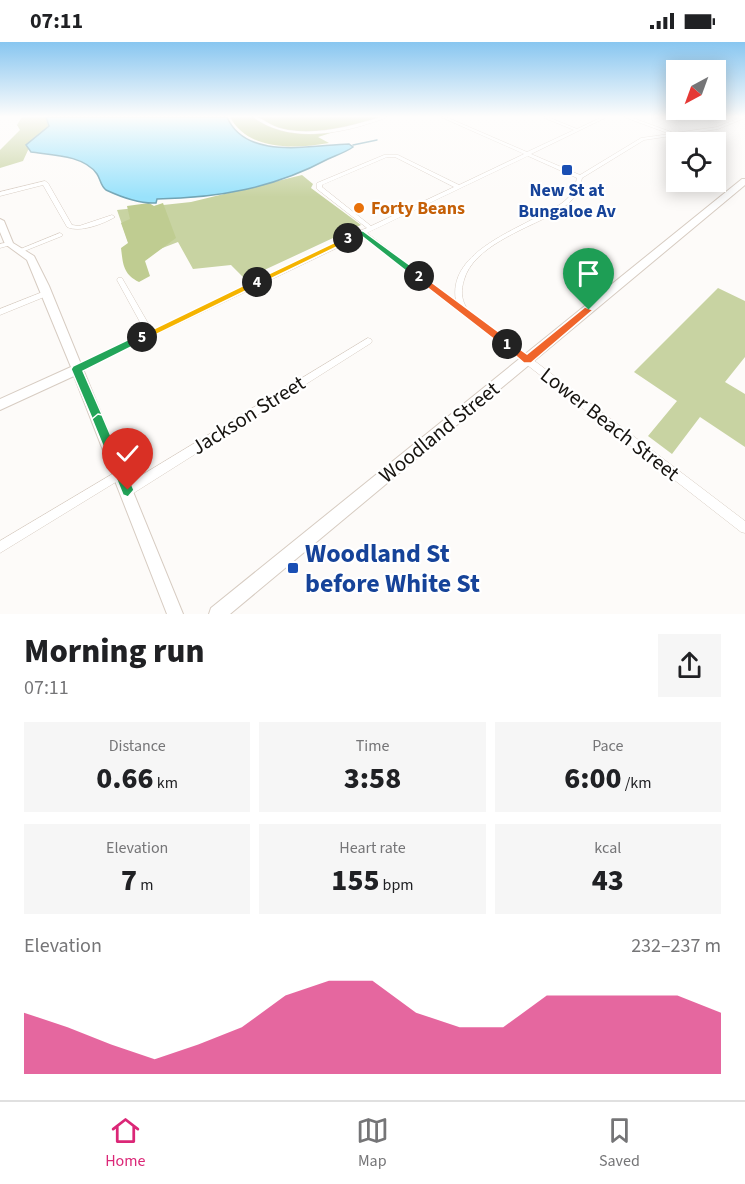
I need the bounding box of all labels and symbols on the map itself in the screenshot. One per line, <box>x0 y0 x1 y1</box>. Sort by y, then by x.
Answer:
north arrow <box>666 60 726 120</box>
marker: New St at Bungaloe Av <box>560 163 574 177</box>
place label: New St at Bungaloe Av <box>518 178 616 224</box>
place label: Forty Beans <box>371 196 465 221</box>
marker: Forty Beans <box>352 201 366 215</box>
pin: 3 <box>333 223 363 253</box>
pin <box>563 248 614 310</box>
pin: 2 <box>404 261 434 291</box>
pin: 4 <box>242 267 272 297</box>
pin: 5 <box>127 322 157 352</box>
pin: 1 <box>492 329 522 359</box>
street label: Lower Beach Street <box>534 360 686 488</box>
street label: Jackson Street <box>185 368 311 462</box>
street label: Woodland Street <box>373 374 505 490</box>
pin <box>102 428 153 490</box>
place label: Woodland St before White St <box>305 535 480 602</box>
marker: Woodland St before White St <box>286 561 300 575</box>

